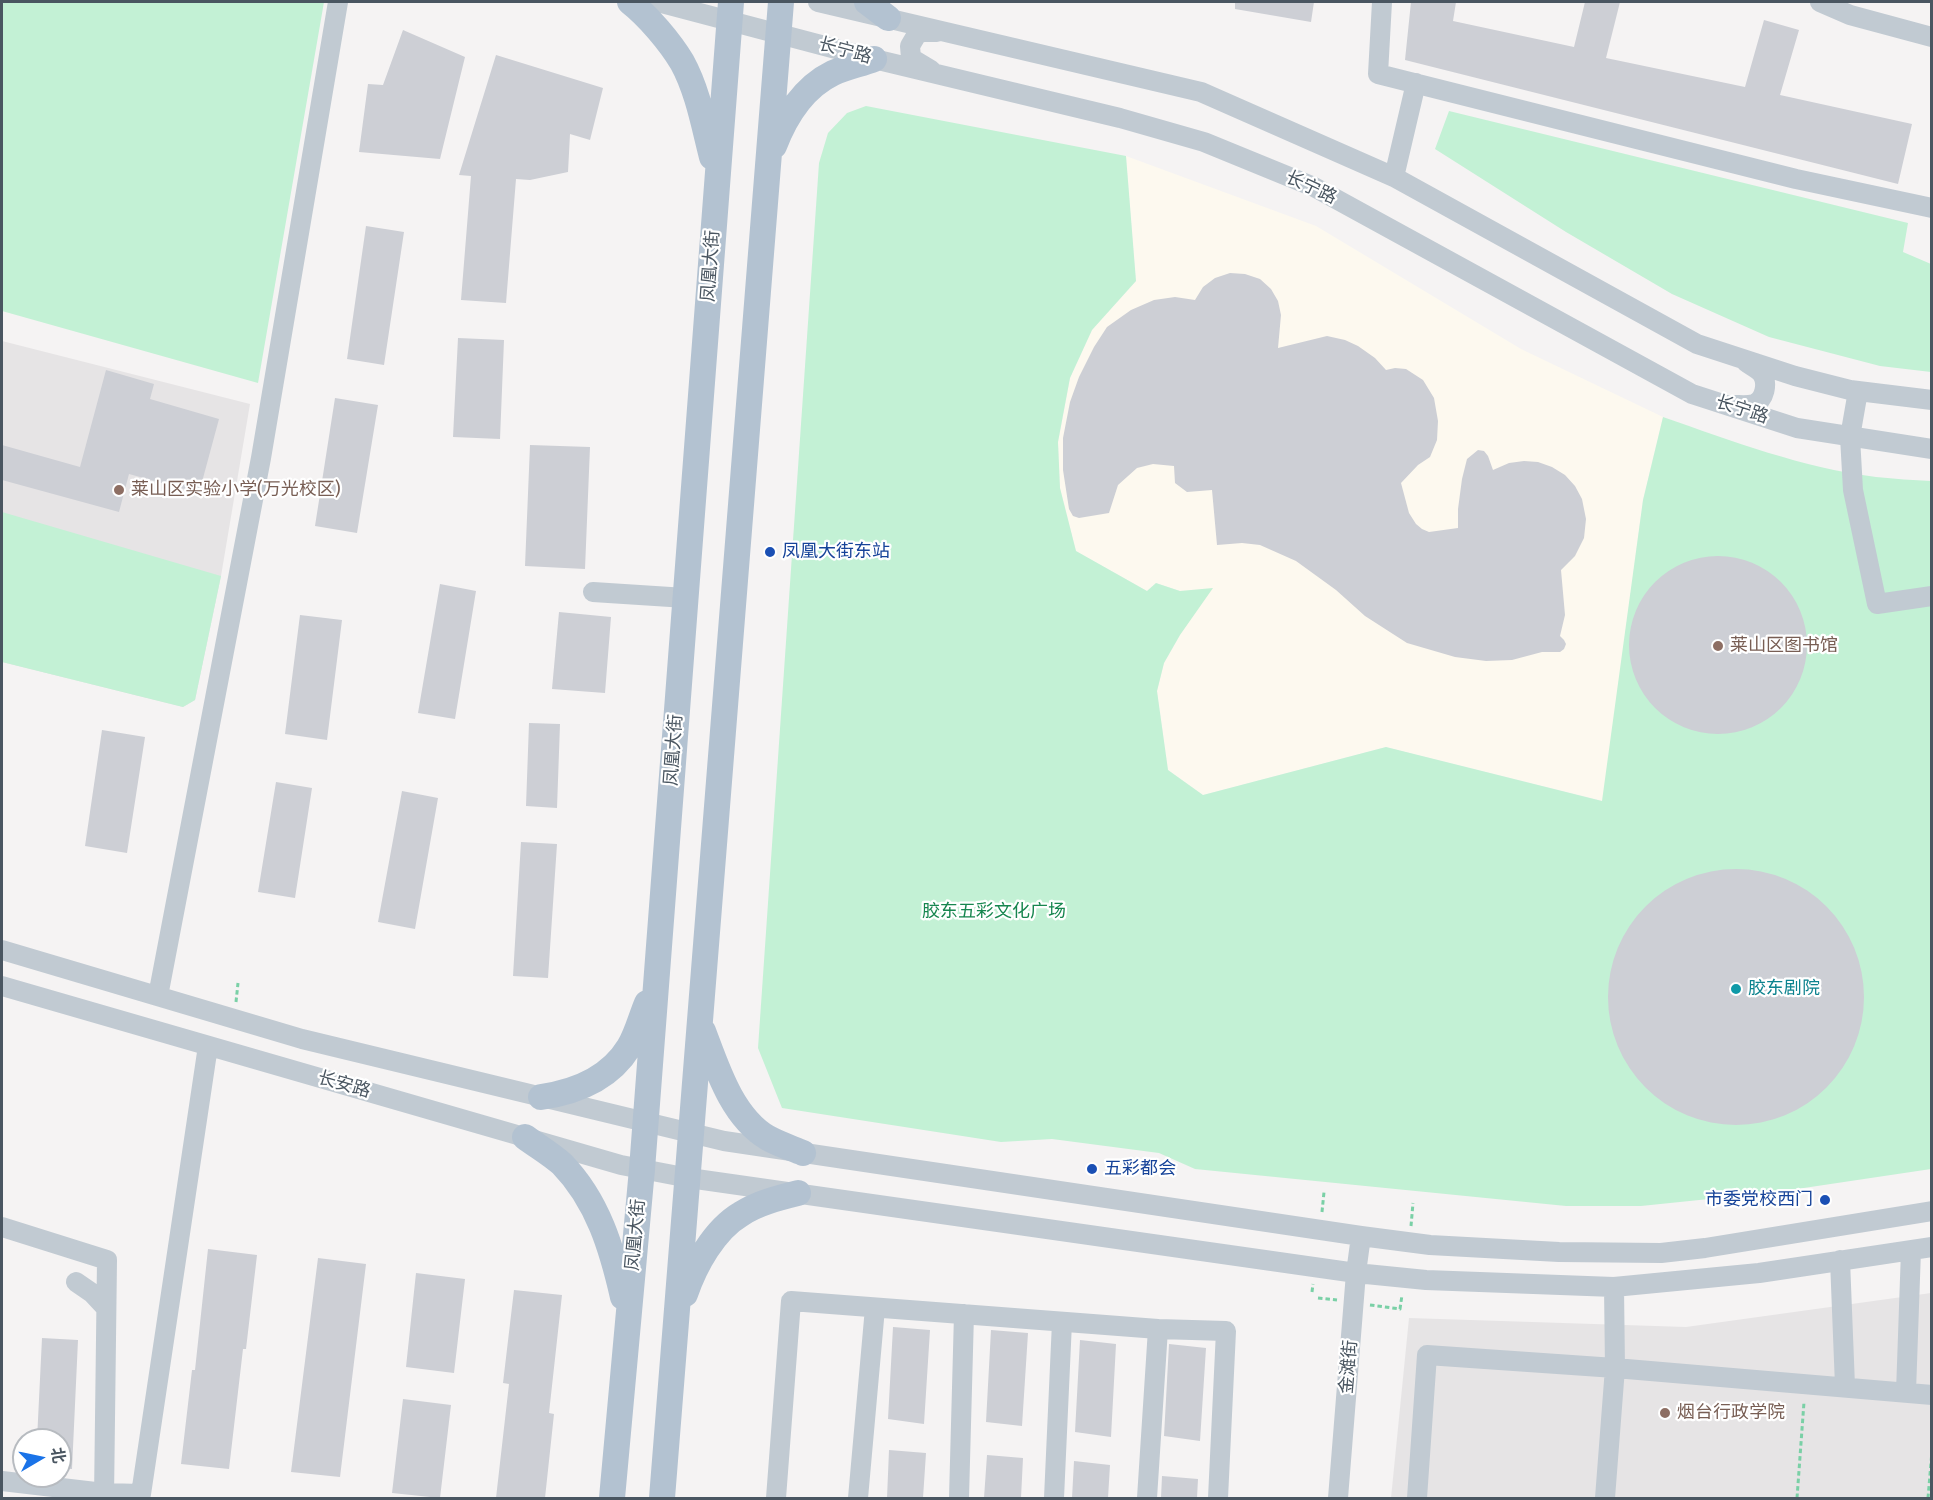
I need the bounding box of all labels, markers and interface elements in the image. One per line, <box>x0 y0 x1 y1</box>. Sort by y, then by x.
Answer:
street label: 长宁路 <box>816 34 874 68</box>
street label: 长宁路 <box>1282 167 1340 209</box>
street label: 凤凰大街 <box>698 229 724 303</box>
street label: 长宁路 <box>1713 391 1771 429</box>
place label: 莱山区实验小学(万光校区) <box>131 479 341 501</box>
marker: 莱山区实验小学(万光校区) <box>112 483 126 497</box>
place label: 凤凰大街东站 <box>782 541 890 563</box>
marker: 凤凰大街东站 <box>763 545 777 559</box>
place label: 莱山区图书馆 <box>1730 635 1838 657</box>
marker: 莱山区图书馆 <box>1711 639 1725 653</box>
street label: 凤凰大街 <box>661 713 687 787</box>
park label: 胶东五彩文化广场 <box>922 901 1066 923</box>
place label: 胶东剧院 <box>1748 978 1820 1000</box>
marker: 胶东剧院 <box>1729 982 1743 996</box>
street label: 长安路 <box>315 1067 373 1103</box>
place label: 五彩都会 <box>1104 1158 1176 1180</box>
marker: 五彩都会 <box>1085 1162 1099 1176</box>
place label: 市委党校西门 <box>1705 1189 1813 1211</box>
marker: 市委党校西门 <box>1818 1193 1832 1207</box>
street label: 凤凰大街 <box>622 1198 650 1272</box>
street label: 金滩街 <box>1336 1339 1362 1395</box>
place label: 烟台行政学院 <box>1677 1402 1785 1424</box>
marker: 烟台行政学院 <box>1658 1406 1672 1420</box>
north arrow <box>12 1428 72 1488</box>
text: 北 <box>48 1446 69 1465</box>

